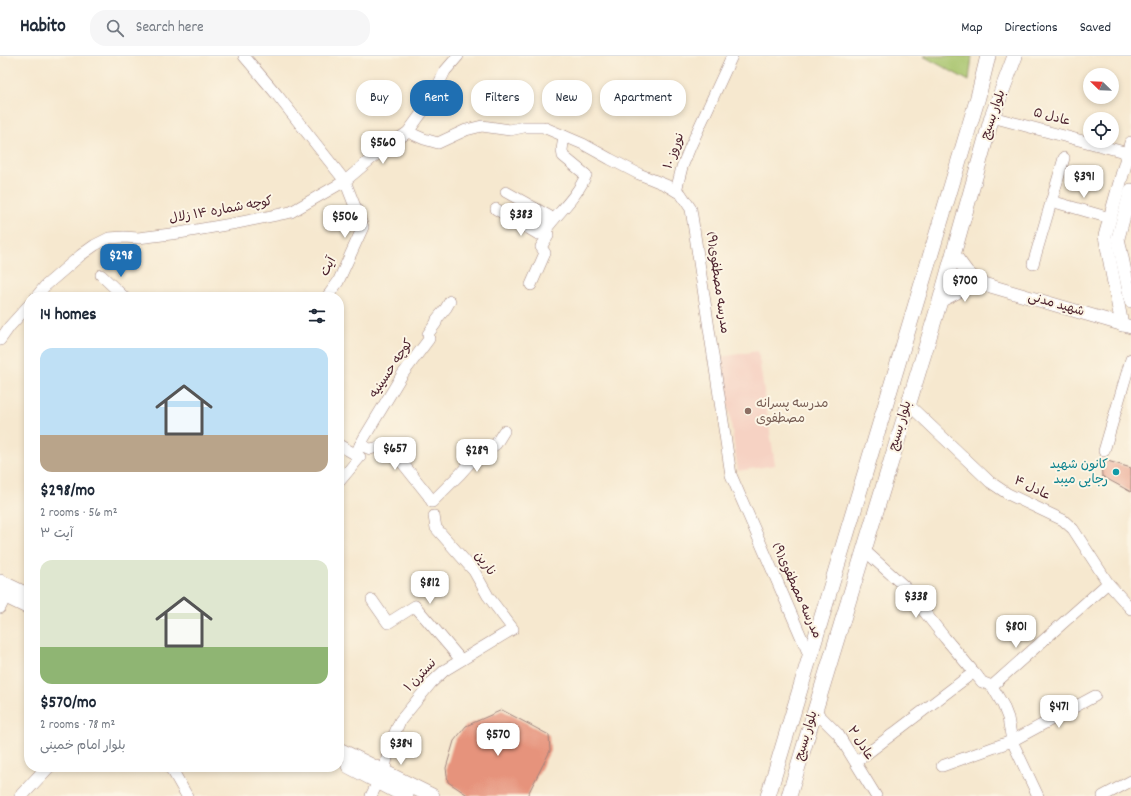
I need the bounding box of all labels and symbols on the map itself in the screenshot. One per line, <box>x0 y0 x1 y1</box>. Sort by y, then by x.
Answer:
north arrow <box>1083 68 1119 104</box>
street label: بلوار بسیج <box>977 88 1011 142</box>
street label: عادل ۵ <box>1031 104 1073 132</box>
street label: نوروز ۱۰ <box>660 130 690 172</box>
pin: $560 <box>359 131 407 165</box>
pin: $391 <box>1060 165 1108 199</box>
street label: کوچه شماره ۱۴ زلال <box>168 192 275 229</box>
pin: $383 <box>497 203 545 237</box>
pin: $506 <box>321 205 369 239</box>
street label: مدرسه مصطفوی(۹) <box>700 231 734 335</box>
pin: $298 <box>97 244 145 278</box>
street label: آیت <box>316 253 342 280</box>
pin: $700 <box>941 269 989 303</box>
street label: شهید مدنی <box>1025 288 1087 322</box>
street label: کوچه حسینیه <box>365 335 419 402</box>
place label: مدرسه پسرانه مصطفوی <box>756 395 828 429</box>
street label: بلوار بسیج <box>884 399 918 453</box>
marker: مدرسه پسرانه مصطفوی <box>743 406 753 416</box>
pin: $657 <box>371 437 419 471</box>
pin: $289 <box>453 439 501 473</box>
place label: کانون شهید رجایی میبد <box>1050 456 1108 490</box>
marker: کانون شهید رجایی میبد <box>1111 467 1121 477</box>
street label: عادل ۴ <box>1010 472 1054 506</box>
street label: مدرسه مصطفوی(۹) <box>766 540 826 642</box>
street label: نارین <box>469 548 499 580</box>
pin: $812 <box>406 571 454 605</box>
pin: $338 <box>892 585 940 619</box>
pin: $801 <box>992 615 1040 649</box>
street label: نسترن ۱ <box>400 655 442 697</box>
pin: $471 <box>1035 695 1083 729</box>
street label: بلوار بسیج <box>790 709 824 763</box>
pin: $570 <box>474 723 522 757</box>
street label: عادل ۲ <box>842 723 878 765</box>
pin: $384 <box>377 732 425 766</box>

